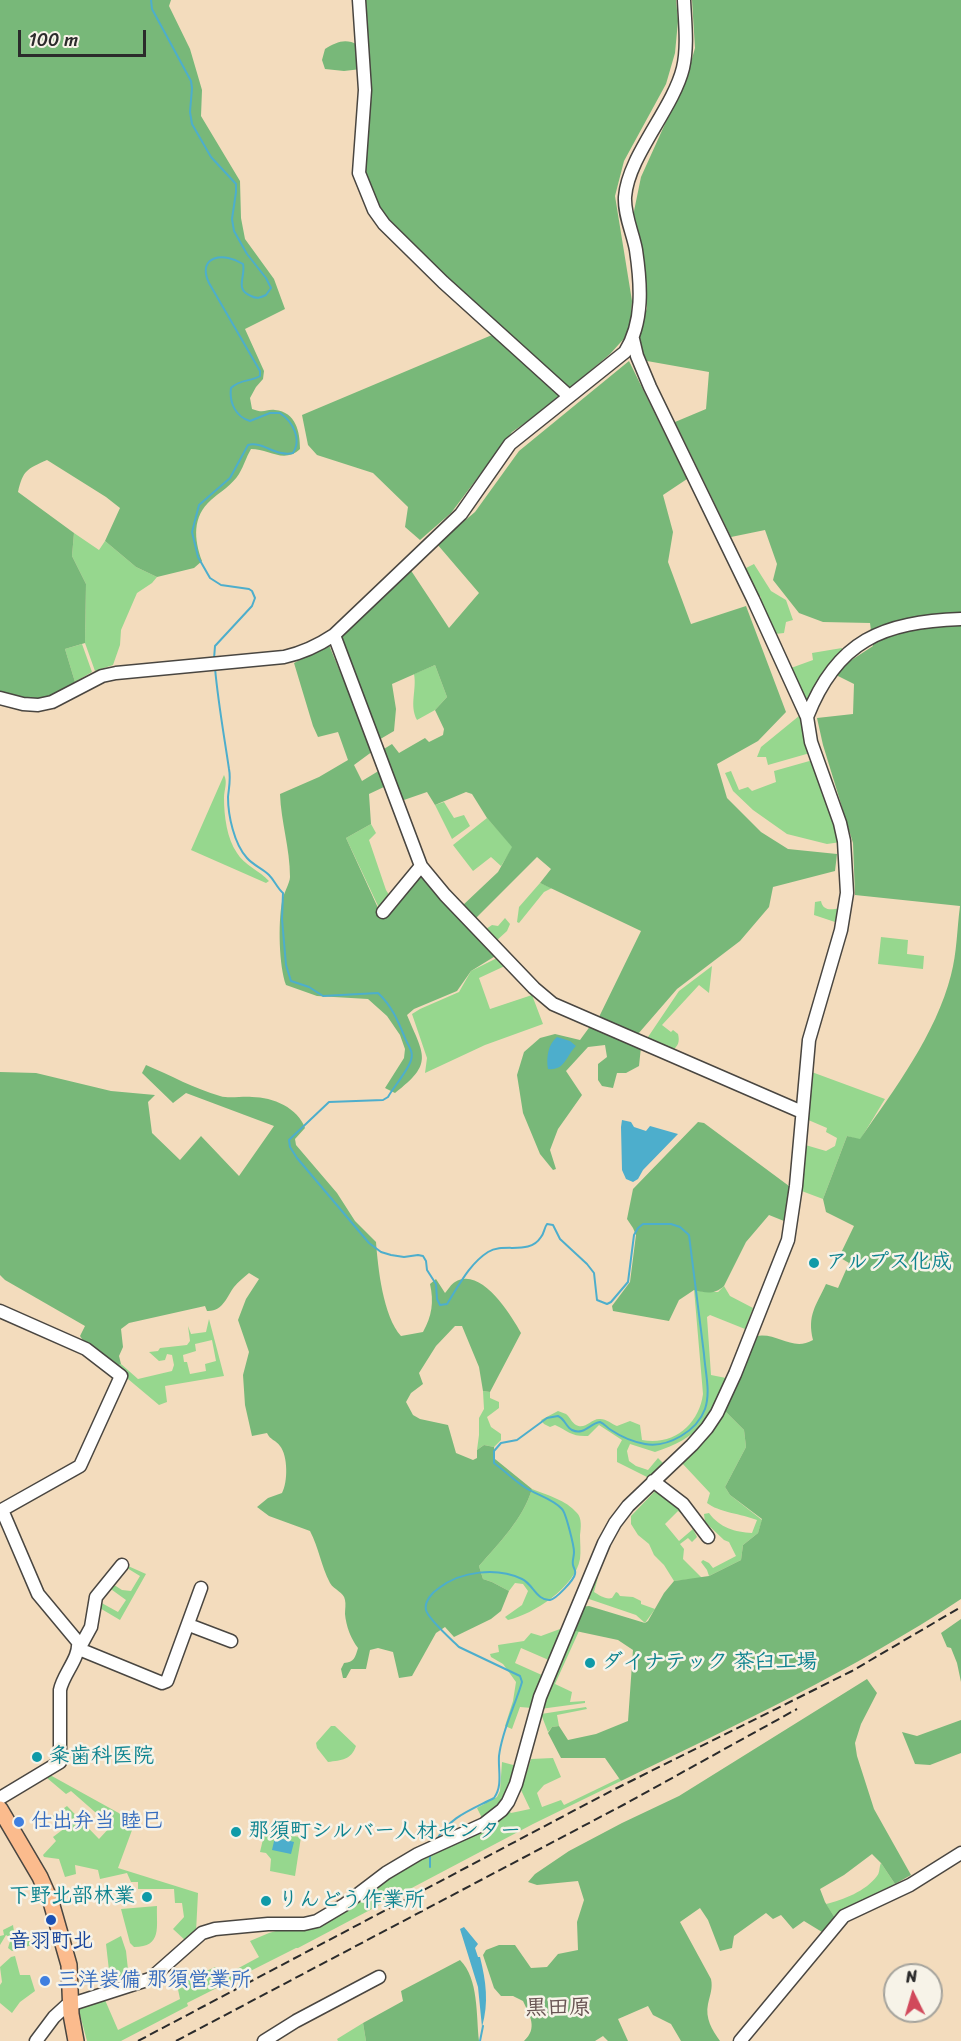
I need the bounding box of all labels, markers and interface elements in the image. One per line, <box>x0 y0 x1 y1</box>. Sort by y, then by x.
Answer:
scale bar <box>21 18 148 56</box>
text: 100 m <box>29 24 78 56</box>
place label: アルプス化成 <box>826 1250 952 1276</box>
marker: アルプス化成 <box>807 1256 821 1270</box>
place label: ダイナテック 茶臼工場 <box>602 1650 817 1676</box>
marker: ダイナテック 茶臼工場 <box>583 1656 597 1670</box>
place label: 粂歯科医院 <box>49 1744 154 1770</box>
marker: 粂歯科医院 <box>30 1750 44 1764</box>
place label: 仕出弁当 睦巳 <box>31 1809 162 1835</box>
marker: 仕出弁当 睦巳 <box>12 1815 26 1829</box>
place label: 那須町シルバー人材センター <box>248 1819 521 1845</box>
marker: 那須町シルバー人材センター <box>229 1825 243 1839</box>
place label: 下野北部林業 <box>9 1884 135 1910</box>
place label: りんどう作業所 <box>278 1888 425 1914</box>
marker: 下野北部林業 <box>140 1890 154 1904</box>
marker: りんどう作業所 <box>259 1894 273 1908</box>
marker: 音羽町北 <box>44 1913 58 1927</box>
place label: 音羽町北 <box>9 1929 93 1955</box>
text: N <box>905 1962 918 1991</box>
north arrow <box>883 1963 943 2023</box>
place label: 三洋装備 那須営業所 <box>57 1968 251 1994</box>
marker: 三洋装備 那須営業所 <box>38 1974 52 1988</box>
district label: 黒田原 <box>525 1995 591 2021</box>

